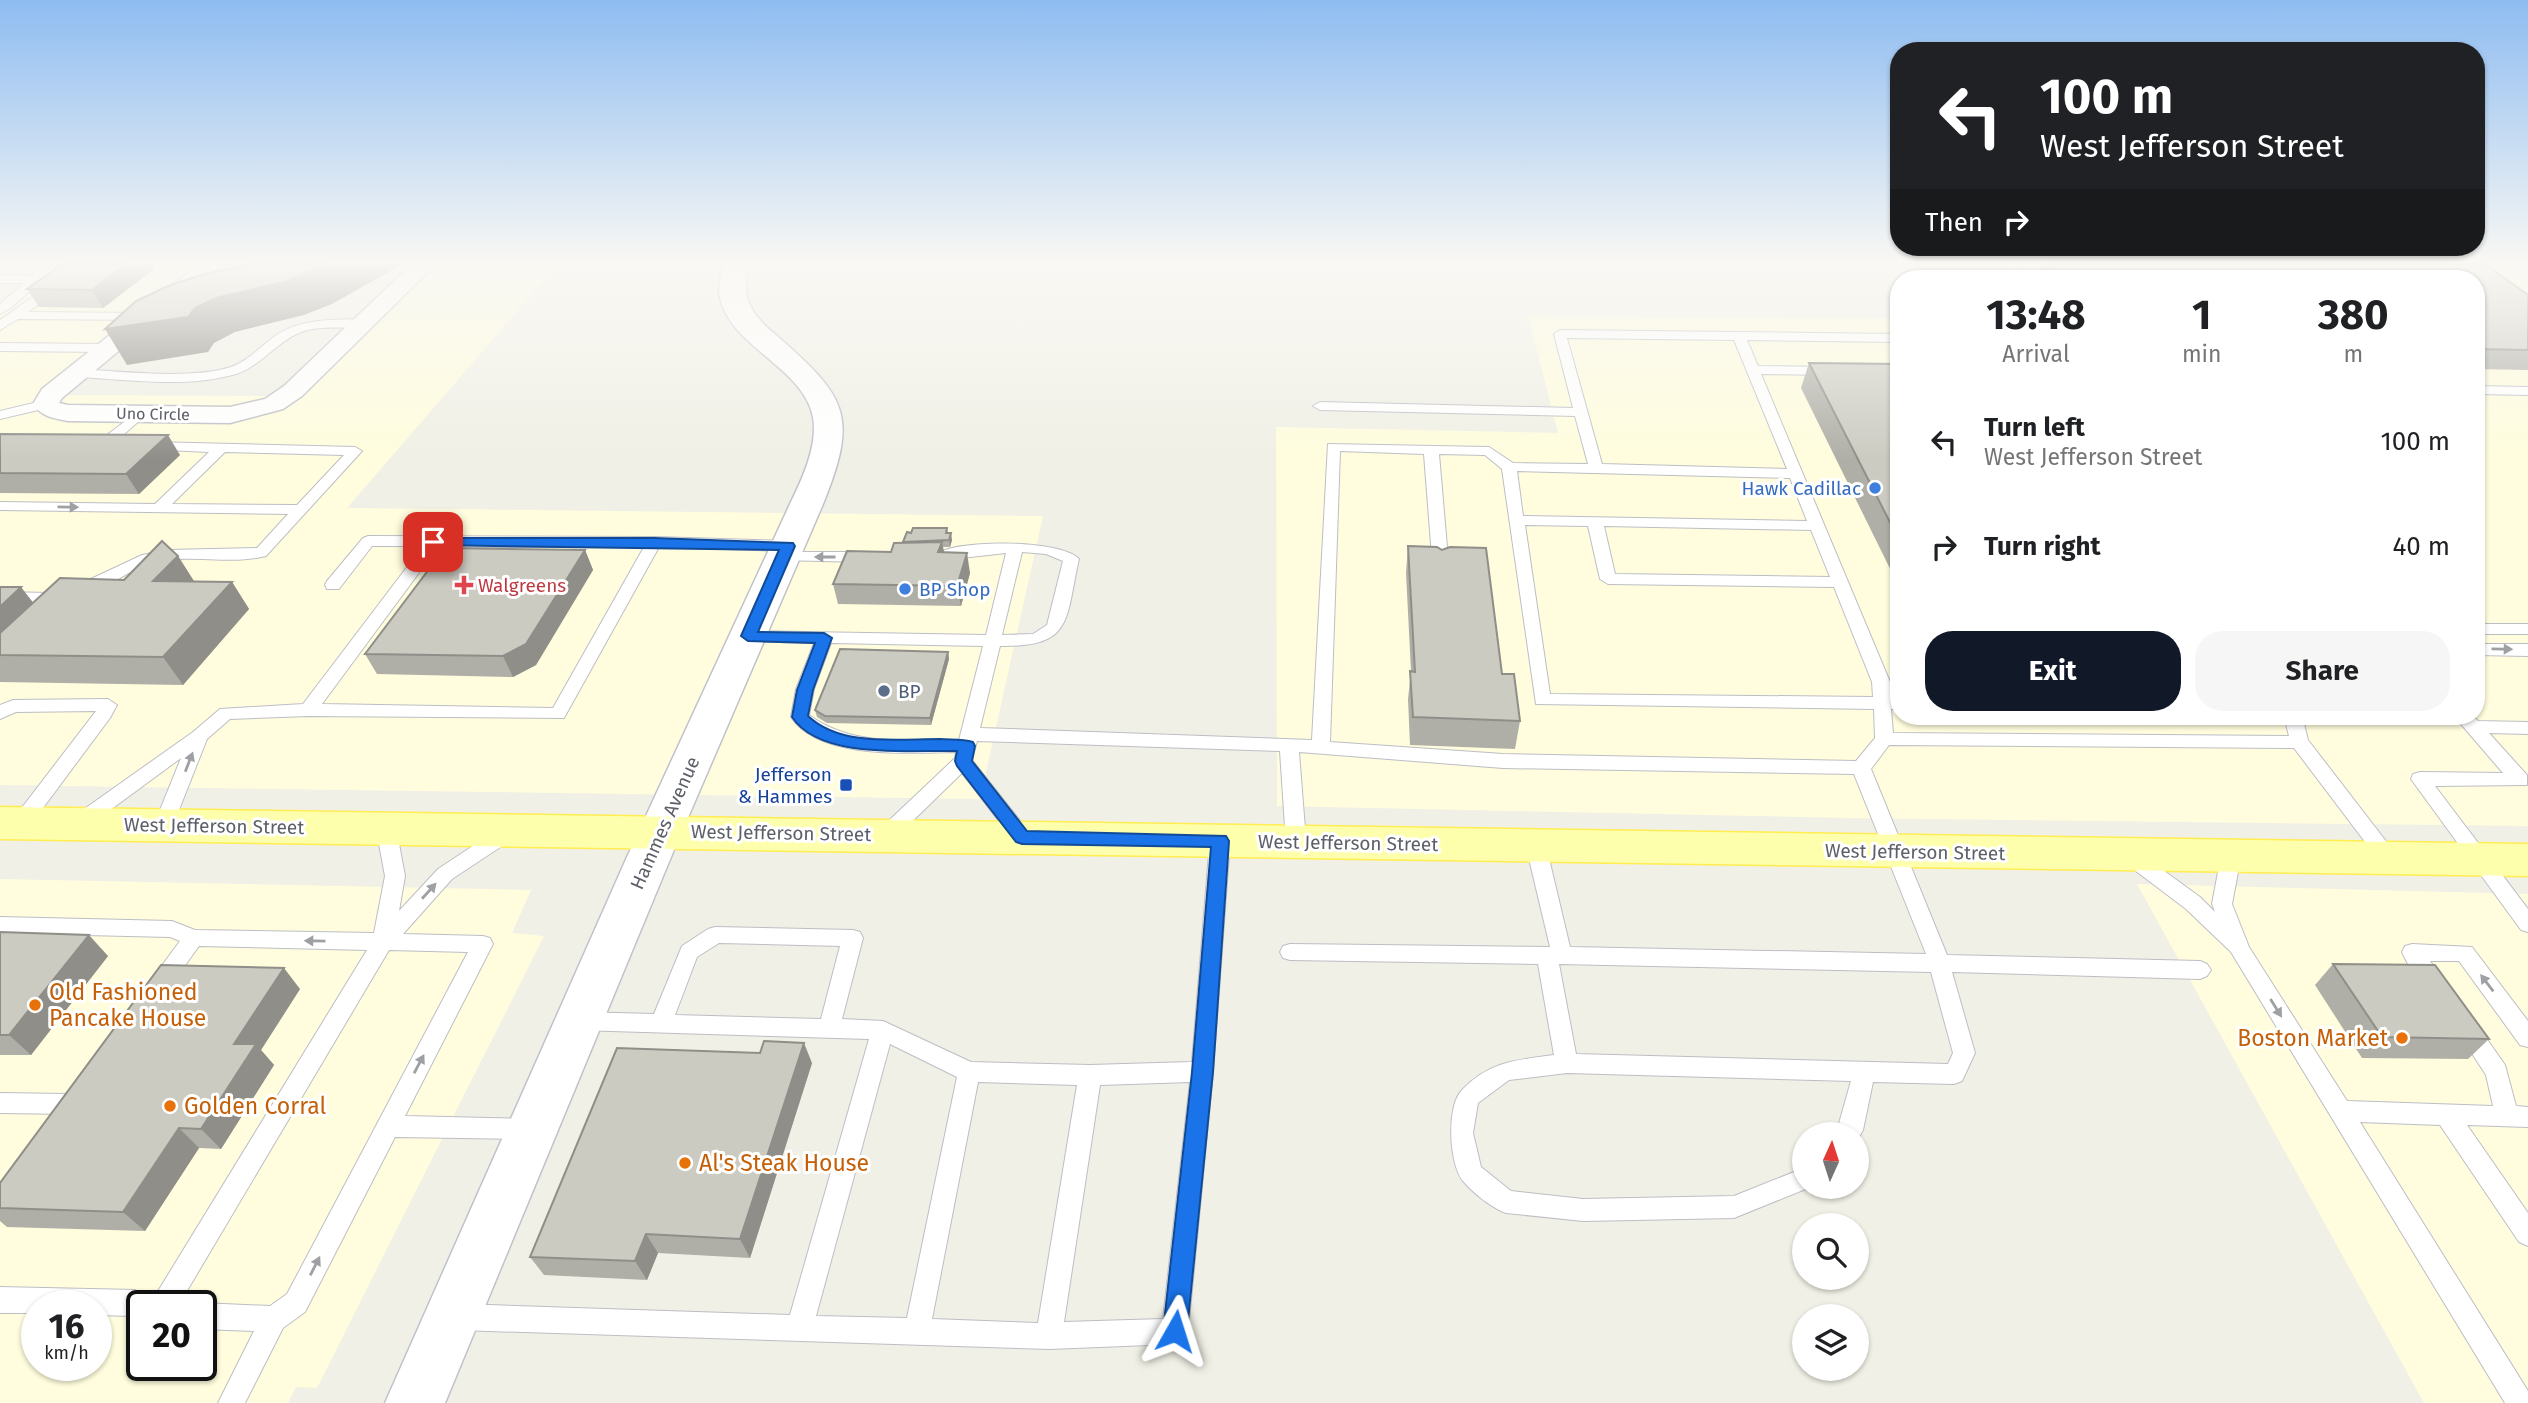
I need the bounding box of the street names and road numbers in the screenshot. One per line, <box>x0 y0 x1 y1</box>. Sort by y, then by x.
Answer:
street label: Uno Circle <box>116 404 190 424</box>
street label: Hammes Avenue <box>625 753 705 893</box>
street label: West Jefferson Street <box>124 813 305 839</box>
street label: West Jefferson Street <box>691 820 872 846</box>
street label: West Jefferson Street <box>1258 830 1439 856</box>
street label: West Jefferson Street <box>1825 839 2006 865</box>

